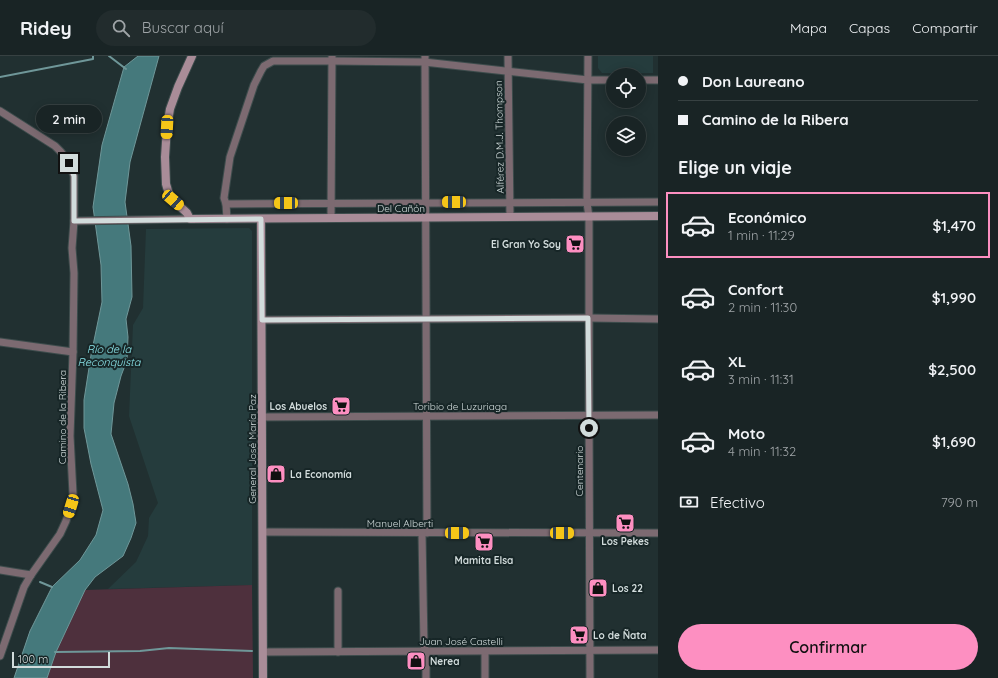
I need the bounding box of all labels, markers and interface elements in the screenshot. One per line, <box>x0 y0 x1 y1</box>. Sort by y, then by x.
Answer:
search box <box>96 10 376 46</box>
text: Ridey <box>20 16 72 40</box>
icon: search <box>110 17 132 39</box>
text: Buscar aquí <box>142 18 224 37</box>
text: Mapa <box>790 19 827 37</box>
text: Capas <box>849 19 890 37</box>
text: Compartir <box>912 19 978 37</box>
map controls <box>606 68 646 156</box>
button: locate <box>606 68 646 108</box>
text: Don Laureano <box>702 72 805 91</box>
street label: Alférez D.M.J. Thompson <box>492 80 507 194</box>
callout: 2 min <box>36 105 102 133</box>
text: Camino de la Ribera <box>702 110 849 129</box>
text: 2 min <box>52 111 86 127</box>
car <box>160 115 174 139</box>
button: layers <box>606 116 646 156</box>
route end <box>60 154 78 172</box>
text: Elige un viaje <box>678 156 792 179</box>
car <box>160 188 186 212</box>
car <box>442 196 466 208</box>
car <box>274 197 298 209</box>
street label: Del Cañón <box>377 202 425 215</box>
icon: car <box>680 207 716 243</box>
text: Económico <box>728 208 807 227</box>
text: $1,470 <box>933 216 976 235</box>
text: 1 min · 11:29 <box>728 227 795 243</box>
supermarket icon: El Gran Yo Soy <box>564 233 586 255</box>
place label: El Gran Yo Soy <box>491 238 561 251</box>
icon: car <box>680 279 716 315</box>
text: Confort <box>728 280 784 299</box>
text: $1,990 <box>932 288 976 307</box>
text: 2 min · 11:30 <box>728 299 797 315</box>
water label: Río de la Reconquista <box>77 342 142 369</box>
icon: car <box>680 351 716 387</box>
text: XL <box>728 352 746 371</box>
text: $2,500 <box>928 360 976 379</box>
street label: Camino de la Ribera <box>56 370 69 464</box>
text: 3 min · 11:31 <box>728 371 794 387</box>
street label: General José María Paz <box>246 394 259 504</box>
supermarket icon: Los Abuelos <box>330 395 352 417</box>
place label: Los Abuelos <box>269 400 327 413</box>
street label: Toribio de Luzuriaga <box>413 400 507 413</box>
route start <box>580 419 598 437</box>
icon: car <box>680 423 716 459</box>
text: Moto <box>728 424 765 443</box>
text: $1,690 <box>932 432 976 451</box>
text: 4 min · 11:32 <box>728 443 796 459</box>
street label: Centenario <box>573 446 586 496</box>
shop icon: La Economía <box>265 463 287 485</box>
place label: La Economía <box>290 468 352 481</box>
icon: cash <box>678 491 700 513</box>
car <box>62 493 80 519</box>
text: Efectivo <box>710 493 765 512</box>
text: 790 m <box>941 494 978 510</box>
supermarket icon: Los Pekes <box>614 512 636 534</box>
street label: Manuel Alberti <box>367 517 433 530</box>
car <box>445 527 469 539</box>
car <box>550 527 574 539</box>
supermarket icon: Mamita Elsa <box>473 531 495 553</box>
place label: Los Pekes <box>601 535 649 548</box>
place label: Mamita Elsa <box>455 554 513 567</box>
shop icon: Los 22 <box>587 577 609 599</box>
place label: Los 22 <box>612 582 643 595</box>
supermarket icon: Lo de Ñata <box>568 624 590 646</box>
button: Confirmar <box>678 624 978 670</box>
place label: Lo de Ñata <box>593 629 647 642</box>
street label: Juan José Castelli <box>419 635 503 648</box>
scale bar <box>12 650 110 669</box>
shop icon: Nerea <box>405 650 427 672</box>
text: 100 m <box>18 652 48 666</box>
place label: Nerea <box>430 655 460 668</box>

